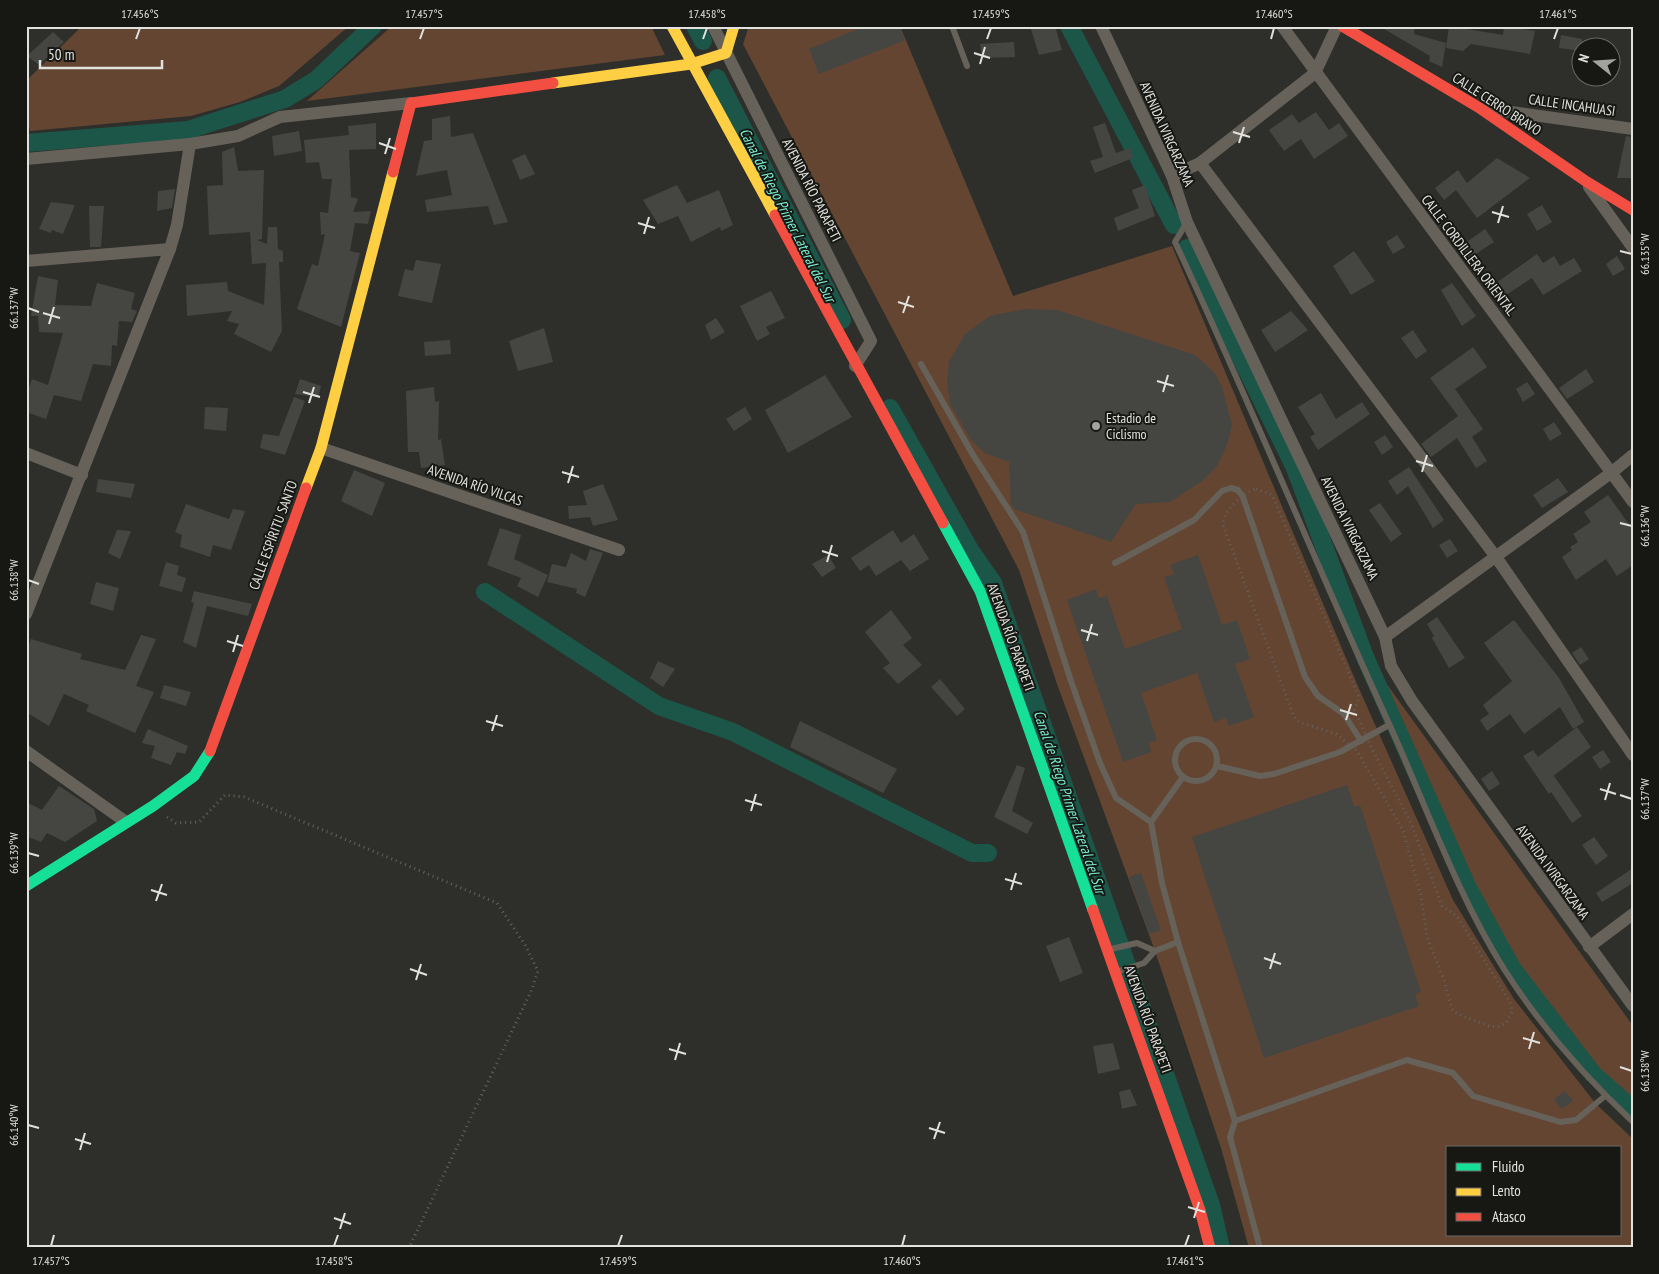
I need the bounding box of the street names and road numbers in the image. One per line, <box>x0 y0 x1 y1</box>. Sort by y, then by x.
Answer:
street label: CALLE CERRO BRAVO <box>1449 69 1545 140</box>
street label: AVENIDA IVIRGARZAMA <box>1136 79 1198 190</box>
street label: CALLE INCAHUASI <box>1527 90 1617 120</box>
street label: AVENIDA RÍO PARAPETI <box>778 135 846 245</box>
street label: CALLE CORDILLERA ORIENTAL <box>1418 191 1520 319</box>
street label: AVENIDA RÍO VILCAS <box>425 460 525 510</box>
street label: AVENIDA IVIRGARZAMA <box>1317 473 1383 583</box>
street label: CALLE ESPÍRITU SANTO <box>245 478 301 592</box>
street label: AVENIDA RÍO PARAPETI <box>983 581 1039 693</box>
street label: AVENIDA IVIRGARZAMA <box>1513 821 1594 923</box>
street label: AVENIDA RÍO PARAPETI <box>1120 963 1176 1075</box>

